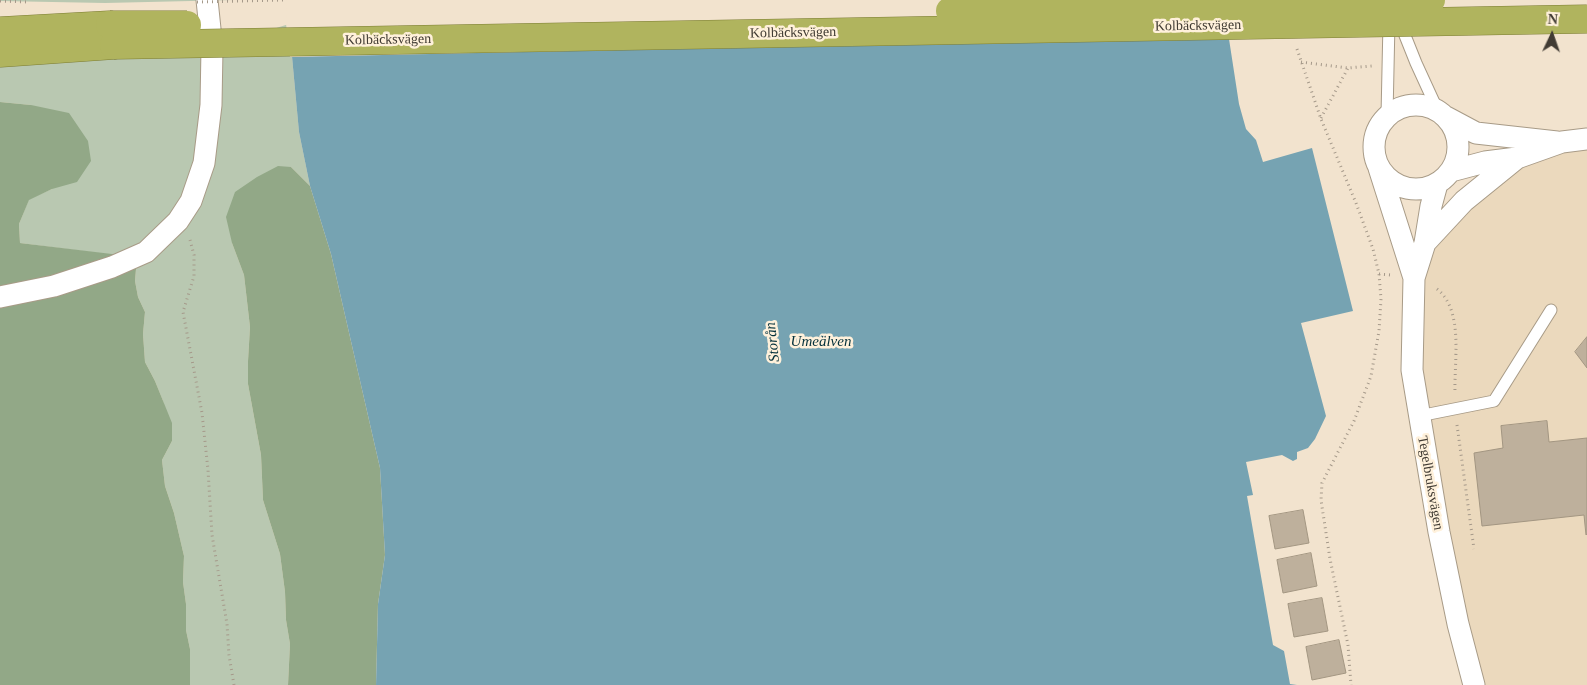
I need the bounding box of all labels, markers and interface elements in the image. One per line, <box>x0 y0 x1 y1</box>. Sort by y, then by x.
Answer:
north arrow <box>1527 10 1577 60</box>
text: N <box>1547 12 1558 27</box>
street label: Kolbäcksvägen <box>1155 17 1241 35</box>
street label: Kolbäcksvägen <box>750 24 836 42</box>
street label: Kolbäcksvägen <box>345 31 431 49</box>
water label: Storån <box>762 321 784 363</box>
water label: Umeälven <box>791 333 851 351</box>
street label: Tegelbruksvägen <box>1413 435 1447 531</box>

